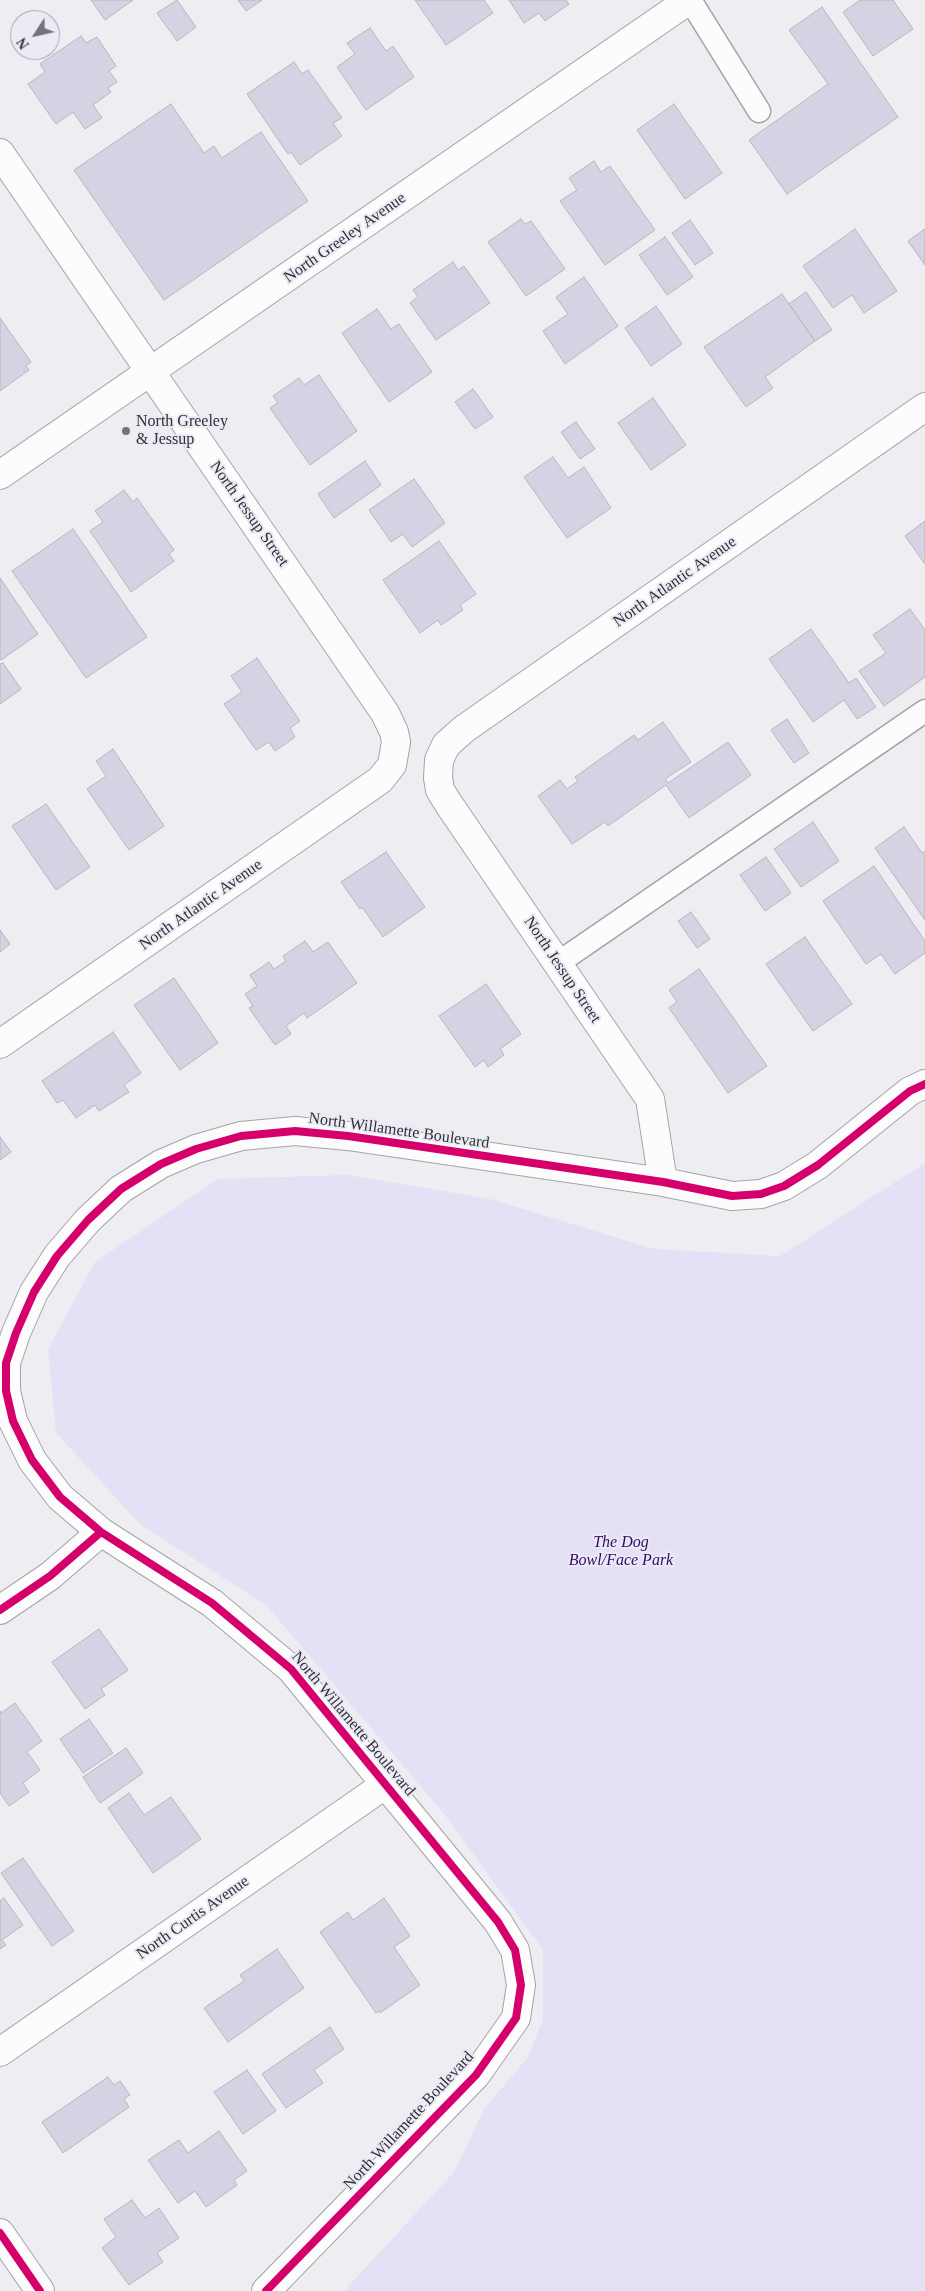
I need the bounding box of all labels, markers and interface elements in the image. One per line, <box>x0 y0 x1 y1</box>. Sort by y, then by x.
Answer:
north arrow <box>10 10 60 60</box>
text: N <box>14 35 32 52</box>
street label: North Greeley Avenue <box>280 189 410 287</box>
place label: North Greeley & Jessup <box>136 412 228 450</box>
marker: North Greeley & Jessup <box>120 425 132 437</box>
street label: North Jessup Street <box>205 458 293 570</box>
street label: North Atlantic Avenue <box>610 532 740 632</box>
street label: North Atlantic Avenue <box>136 855 266 955</box>
street label: North Jessup Street <box>519 913 605 1027</box>
street label: North Willamette Boulevard <box>307 1109 491 1153</box>
park label: The Dog Bowl/Face Park <box>569 1533 673 1571</box>
street label: North Willamette Boulevard <box>287 1648 419 1800</box>
street label: North Curtis Avenue <box>133 1872 253 1964</box>
street label: North Willamette Boulevard <box>340 2048 478 2194</box>

